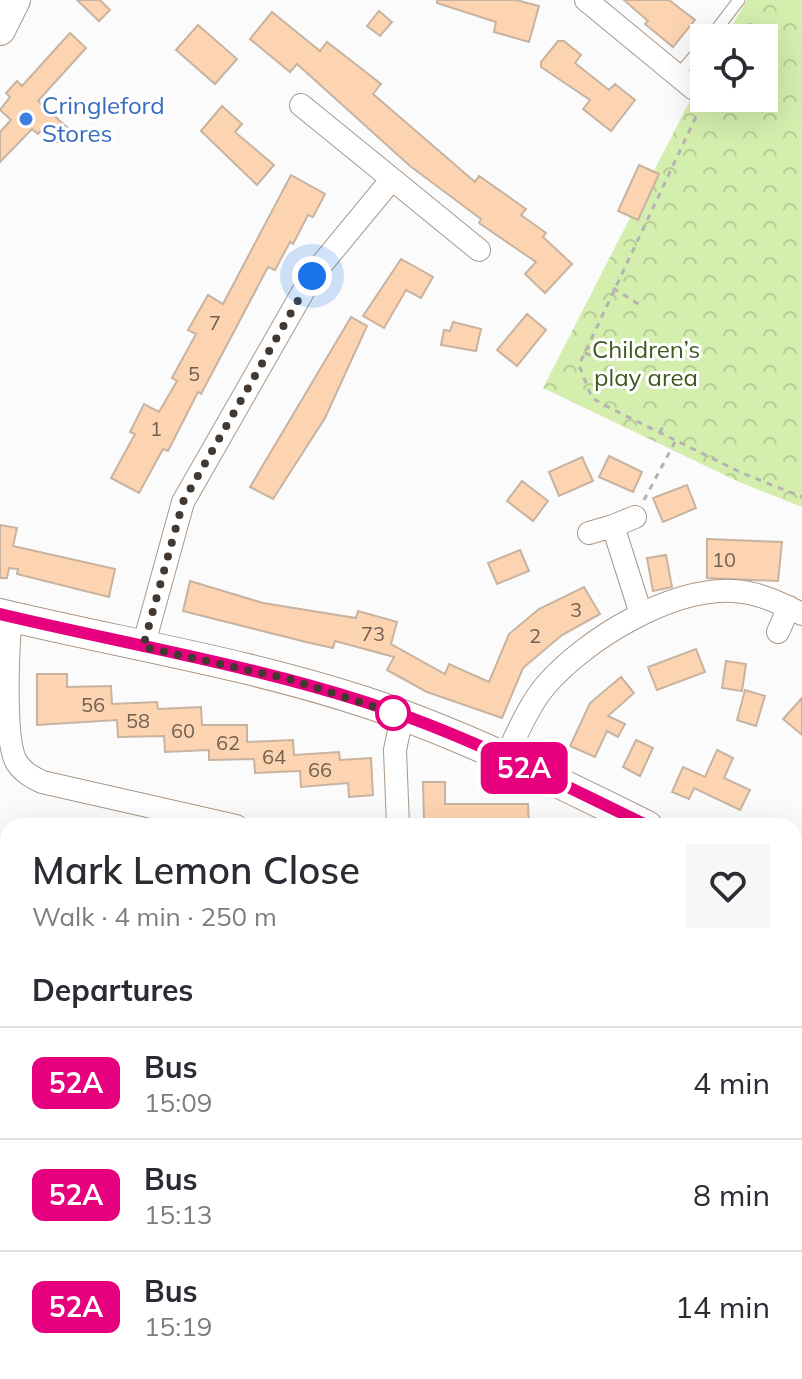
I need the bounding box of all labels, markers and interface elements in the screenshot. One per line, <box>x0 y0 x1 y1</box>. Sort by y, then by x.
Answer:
map controls <box>690 24 778 112</box>
button: locate <box>690 24 778 112</box>
place label: Cringleford Stores <box>42 90 165 148</box>
marker: Cringleford Stores <box>17 110 35 128</box>
your location <box>292 256 332 296</box>
house number: 7 <box>209 310 221 335</box>
park label: Children’s play area <box>592 334 700 392</box>
house number: 5 <box>188 361 200 386</box>
house number: 1 <box>150 416 162 441</box>
house number: 10 <box>712 547 736 572</box>
house number: 3 <box>570 597 582 622</box>
house number: 73 <box>361 621 385 646</box>
house number: 2 <box>529 623 541 648</box>
house number: 56 <box>81 692 105 717</box>
unlabelled marker <box>376 696 410 730</box>
house number: 58 <box>126 708 150 733</box>
house number: 60 <box>171 718 195 743</box>
house number: 62 <box>216 730 240 755</box>
line badge: 52A <box>478 742 570 794</box>
house number: 64 <box>262 744 286 769</box>
text: 52A <box>497 750 551 785</box>
house number: 66 <box>308 757 332 782</box>
button: heart <box>686 844 770 928</box>
text: Mark Lemon Close <box>32 846 360 894</box>
text: Walk · 4 min · 250 m <box>32 900 277 933</box>
text: Departures <box>32 971 193 1009</box>
text: Bus <box>144 1048 198 1086</box>
text: 4 min <box>693 1064 770 1102</box>
text: 52A <box>49 1065 103 1100</box>
text: 15:09 <box>144 1086 212 1119</box>
text: Bus <box>144 1160 198 1198</box>
text: 8 min <box>693 1176 770 1214</box>
text: 52A <box>49 1177 103 1212</box>
text: 15:13 <box>144 1198 212 1231</box>
text: Bus <box>144 1272 198 1310</box>
text: 14 min <box>675 1288 770 1326</box>
text: 52A <box>49 1289 103 1324</box>
text: 15:19 <box>144 1310 212 1343</box>

